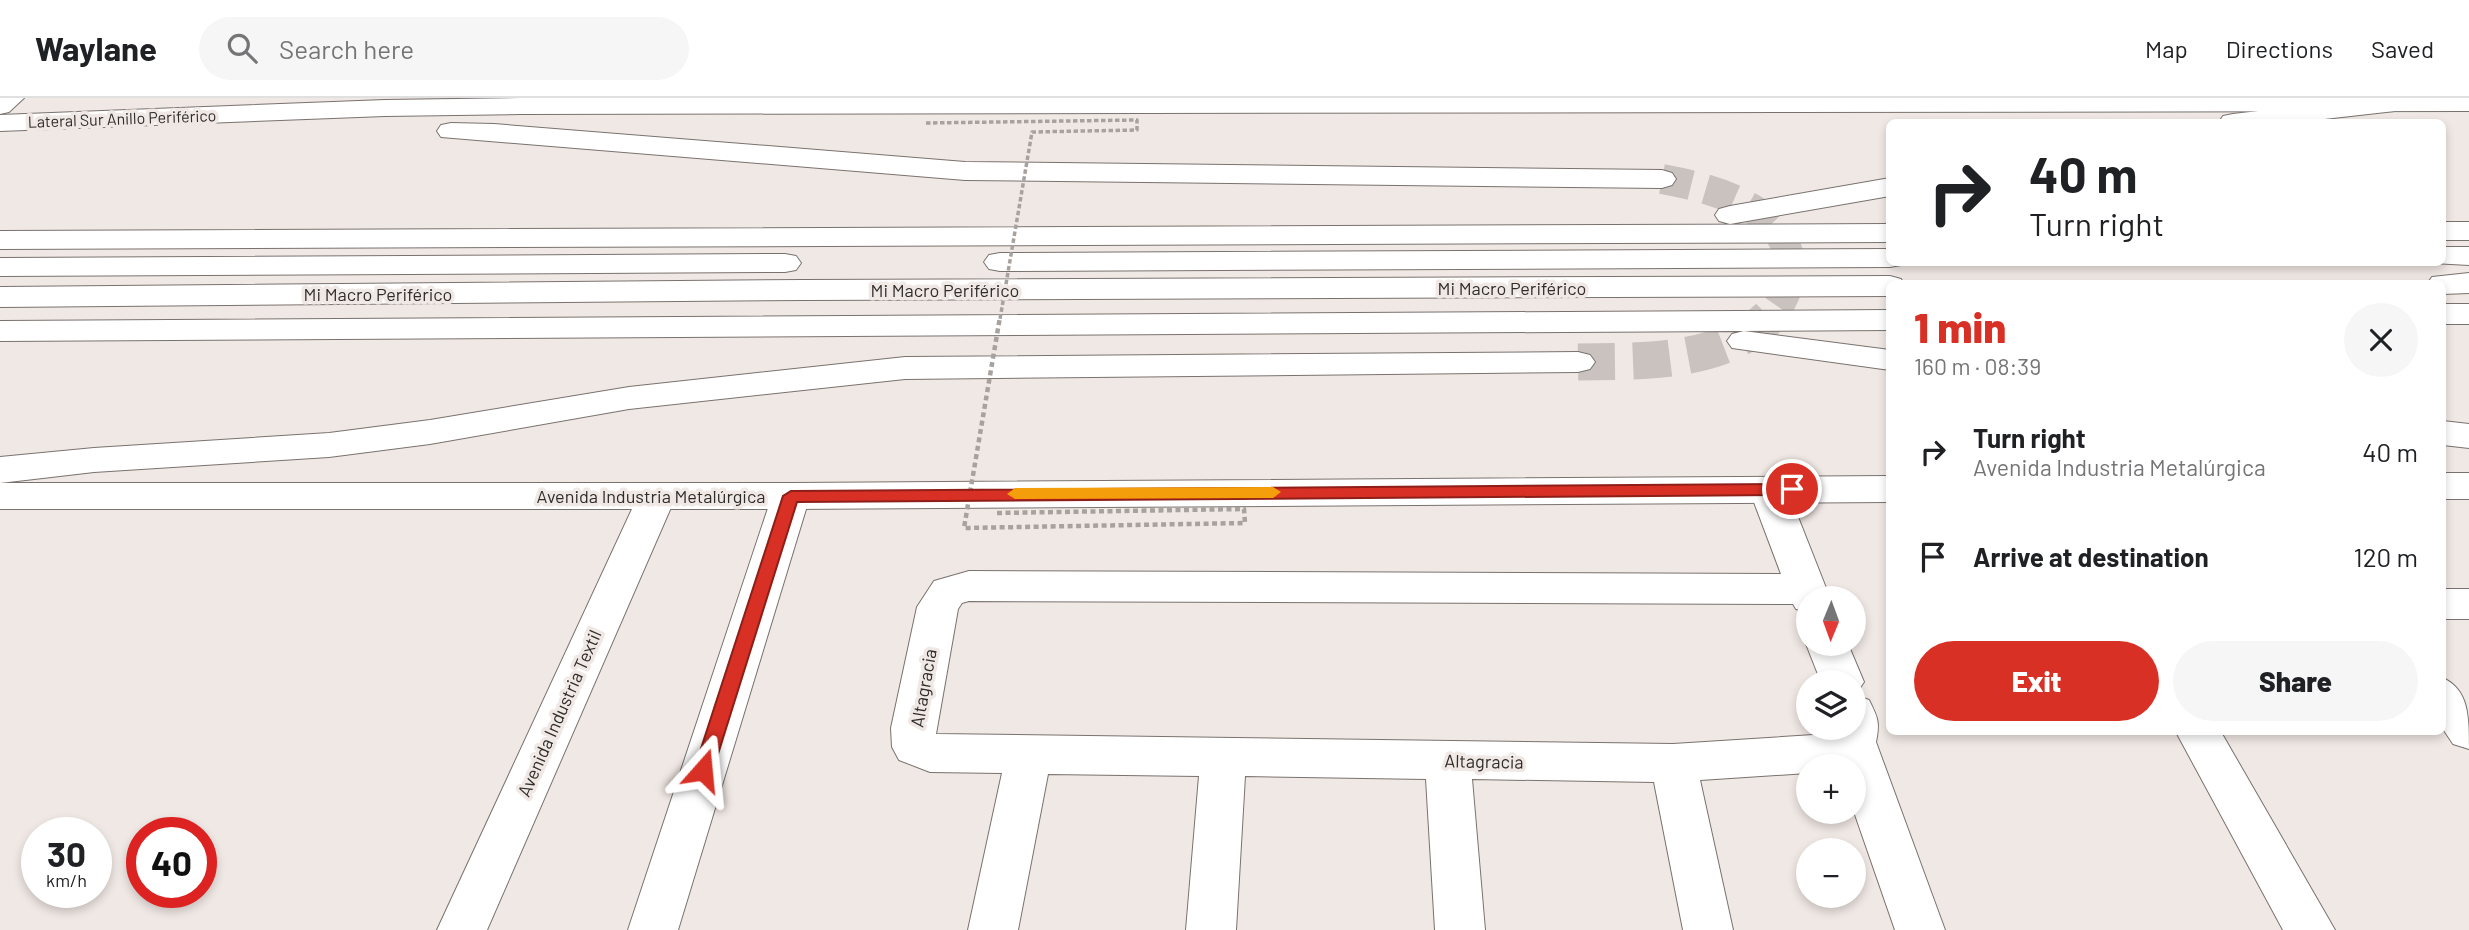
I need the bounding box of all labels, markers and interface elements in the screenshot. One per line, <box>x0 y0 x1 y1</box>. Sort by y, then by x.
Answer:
search box <box>199 17 689 80</box>
text: Waylane <box>35 28 157 68</box>
icon: search <box>223 29 261 67</box>
text: Search here <box>279 33 414 64</box>
text: Map <box>2145 34 2188 63</box>
text: Directions <box>2226 34 2333 63</box>
text: Saved <box>2371 34 2434 63</box>
street label: Lateral Sur Anillo Periférico <box>27 105 217 131</box>
text: 40 m <box>2029 144 2137 203</box>
icon: right <box>1914 147 2005 238</box>
text: Turn right <box>2029 204 2164 242</box>
street label: Mi Macro Periférico <box>1438 277 1586 299</box>
street label: Mi Macro Periférico <box>871 279 1019 301</box>
street label: Mi Macro Periférico <box>304 283 452 305</box>
text: 1 min <box>1914 301 2006 351</box>
button: close <box>2344 303 2418 377</box>
text: 160 m · 08:39 <box>1914 352 2041 380</box>
text: Turn right <box>1973 422 2086 453</box>
icon: right <box>1914 433 1952 471</box>
text: 40 m <box>2362 436 2418 467</box>
text: Avenida Industria Metalúrgica <box>1973 453 2266 481</box>
pin <box>1762 459 1822 519</box>
icon: arrive <box>1773 470 1811 508</box>
street label: Avenida Industria Metalúrgica <box>536 485 766 507</box>
icon: arrive <box>1914 538 1952 576</box>
text: Arrive at destination <box>1973 541 2209 572</box>
text: 120 m <box>2354 541 2418 572</box>
north arrow <box>1796 586 1866 656</box>
map controls <box>1796 586 1866 908</box>
street label: Avenida Industria Textil <box>512 626 606 800</box>
button: Exit <box>1914 641 2159 721</box>
button: Share <box>2173 641 2418 721</box>
street label: Altagracia <box>905 647 941 729</box>
button: layers <box>1796 670 1866 740</box>
position arrow <box>666 733 740 807</box>
street label: Altagracia <box>1444 749 1524 773</box>
button: + <box>1796 754 1866 824</box>
speed limit sign: 40 <box>126 817 217 908</box>
text: 30 <box>47 832 86 874</box>
button: − <box>1796 838 1866 908</box>
text: km/h <box>46 869 87 891</box>

